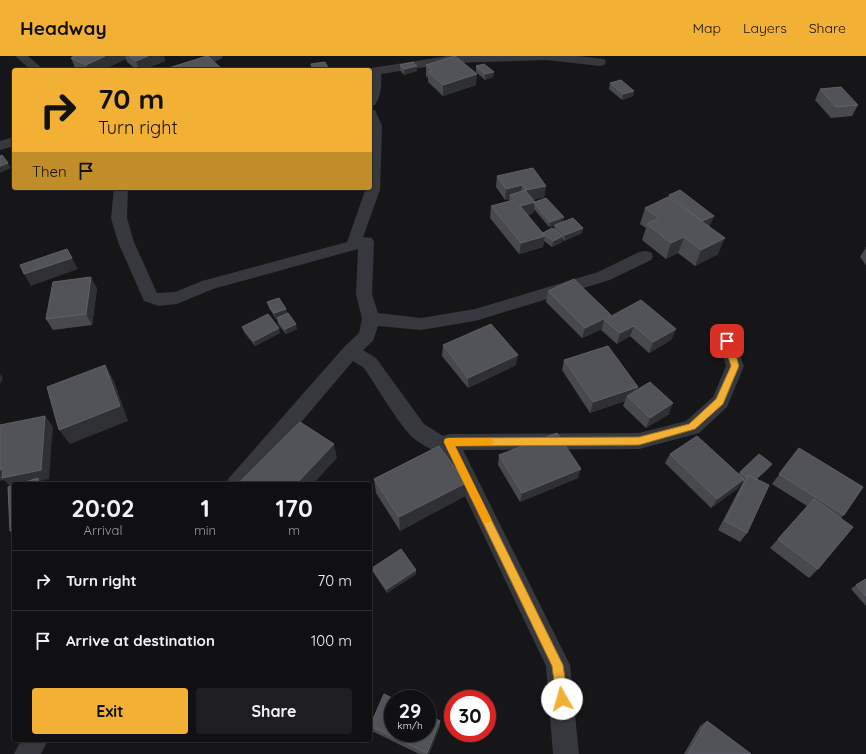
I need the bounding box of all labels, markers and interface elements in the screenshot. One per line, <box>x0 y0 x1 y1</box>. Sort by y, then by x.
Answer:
text: Headway <box>20 16 107 40</box>
text: Map <box>692 19 721 37</box>
text: Layers <box>743 19 787 37</box>
text: Share <box>809 19 846 37</box>
text: 70 m <box>98 81 164 116</box>
icon: right <box>32 84 84 136</box>
text: Turn right <box>98 116 178 139</box>
icon: arrive <box>75 160 97 182</box>
text: Then <box>32 162 67 181</box>
pin <box>710 324 744 358</box>
icon: arrive <box>716 330 738 352</box>
text: 20:02 <box>71 493 135 523</box>
text: 1 <box>200 493 210 523</box>
text: 170 <box>275 493 313 523</box>
text: Arrival <box>84 522 122 538</box>
text: min <box>194 522 216 538</box>
text: m <box>288 522 300 538</box>
icon: right <box>32 570 54 592</box>
text: Turn right <box>66 571 137 590</box>
text: 70 m <box>318 571 352 590</box>
icon: arrive <box>32 630 54 652</box>
text: Arrive at destination <box>66 631 215 650</box>
text: 100 m <box>311 631 352 650</box>
position arrow <box>541 678 583 720</box>
button: Exit <box>32 688 188 734</box>
button: Share <box>196 688 352 734</box>
speed limit sign: 30 <box>444 690 496 742</box>
text: 29 <box>399 698 421 723</box>
text: km/h <box>397 719 423 732</box>

